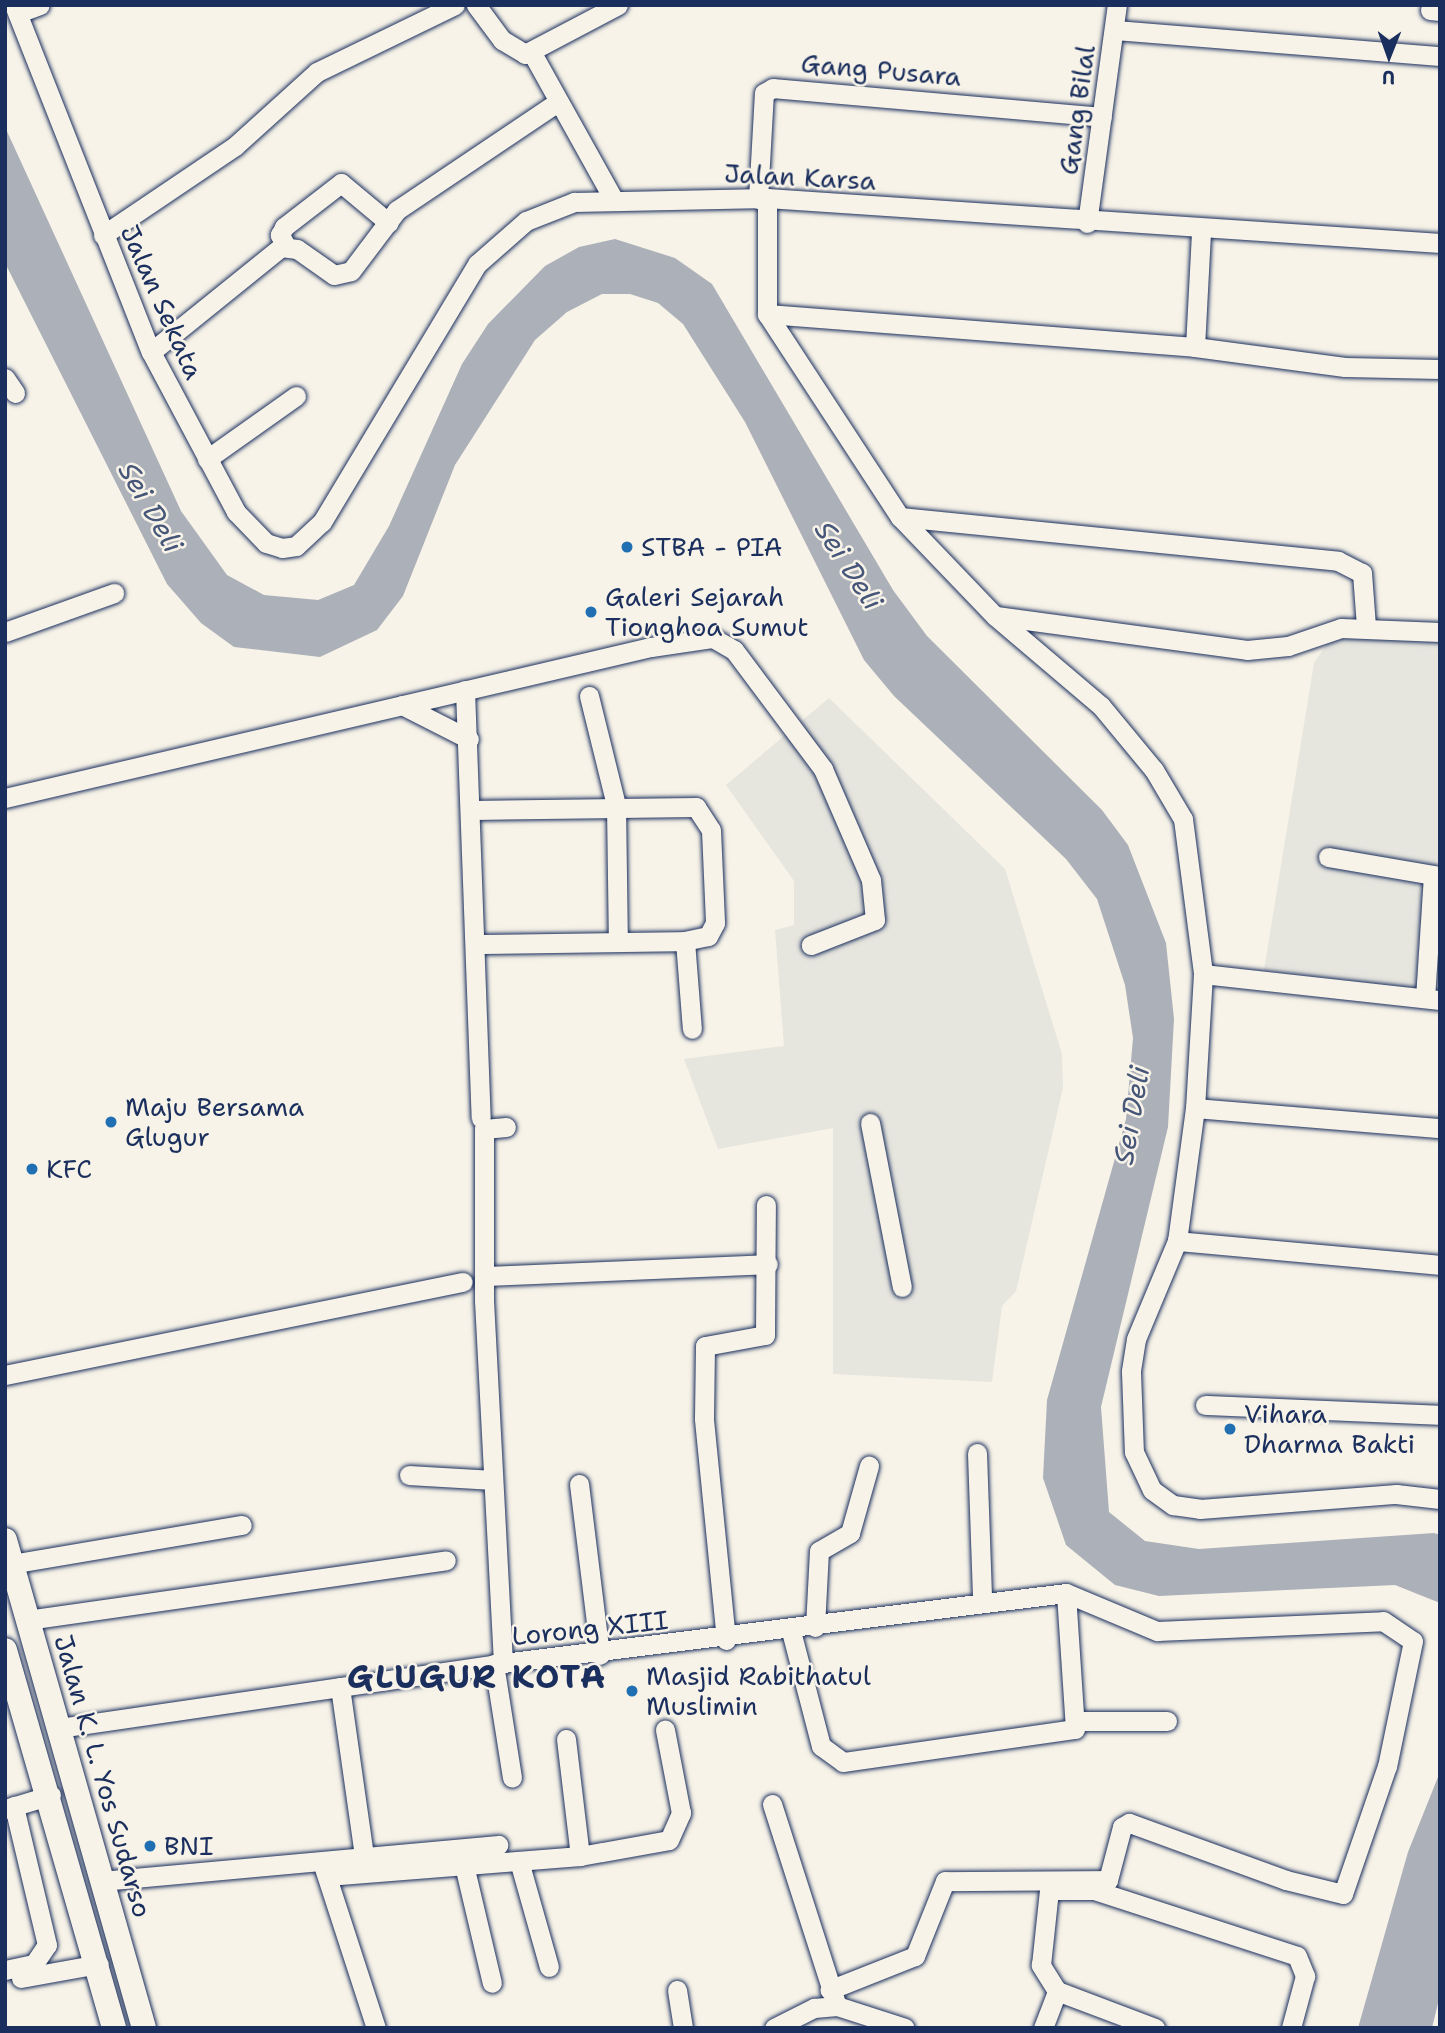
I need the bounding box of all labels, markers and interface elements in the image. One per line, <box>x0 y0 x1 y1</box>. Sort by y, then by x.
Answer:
north arrow <box>1354 21 1424 91</box>
street label: Gang Bilal <box>1052 43 1102 177</box>
street label: Gang Pusara <box>800 47 962 93</box>
text: U <box>1382 65 1395 90</box>
street label: Jalan Karsa <box>723 157 877 197</box>
street label: Jalan Sekata <box>114 220 210 384</box>
water label: Sei Deli <box>112 456 190 558</box>
water label: Sei Deli <box>808 514 890 616</box>
place label: STBA - PIA <box>641 531 782 563</box>
marker: STBA - PIA <box>619 539 635 555</box>
place label: Galeri Sejarah Tionghoa Sumut <box>605 581 809 642</box>
marker: Galeri Sejarah Tionghoa Sumut <box>583 604 599 620</box>
water label: Sei Deli <box>1106 1063 1156 1167</box>
place label: Maju Bersama Glugur <box>125 1091 304 1152</box>
marker: Maju Bersama Glugur <box>103 1114 119 1130</box>
place label: KFC <box>46 1153 92 1185</box>
marker: KFC <box>24 1161 40 1177</box>
place label: Vihara Dharma Bakti <box>1244 1398 1415 1460</box>
marker: Vihara Dharma Bakti <box>1222 1421 1238 1437</box>
street label: Lorong XIII <box>510 1604 670 1652</box>
street label: Jalan K. L. Yos Sudarso <box>48 1631 158 1921</box>
district label: GLUGUR KOTA <box>348 1657 606 1697</box>
place label: Masjid Rabithatul Muslimin <box>646 1660 871 1722</box>
marker: Masjid Rabithatul Muslimin <box>624 1683 640 1699</box>
place label: BNI <box>164 1830 213 1862</box>
marker: BNI <box>142 1838 158 1854</box>

